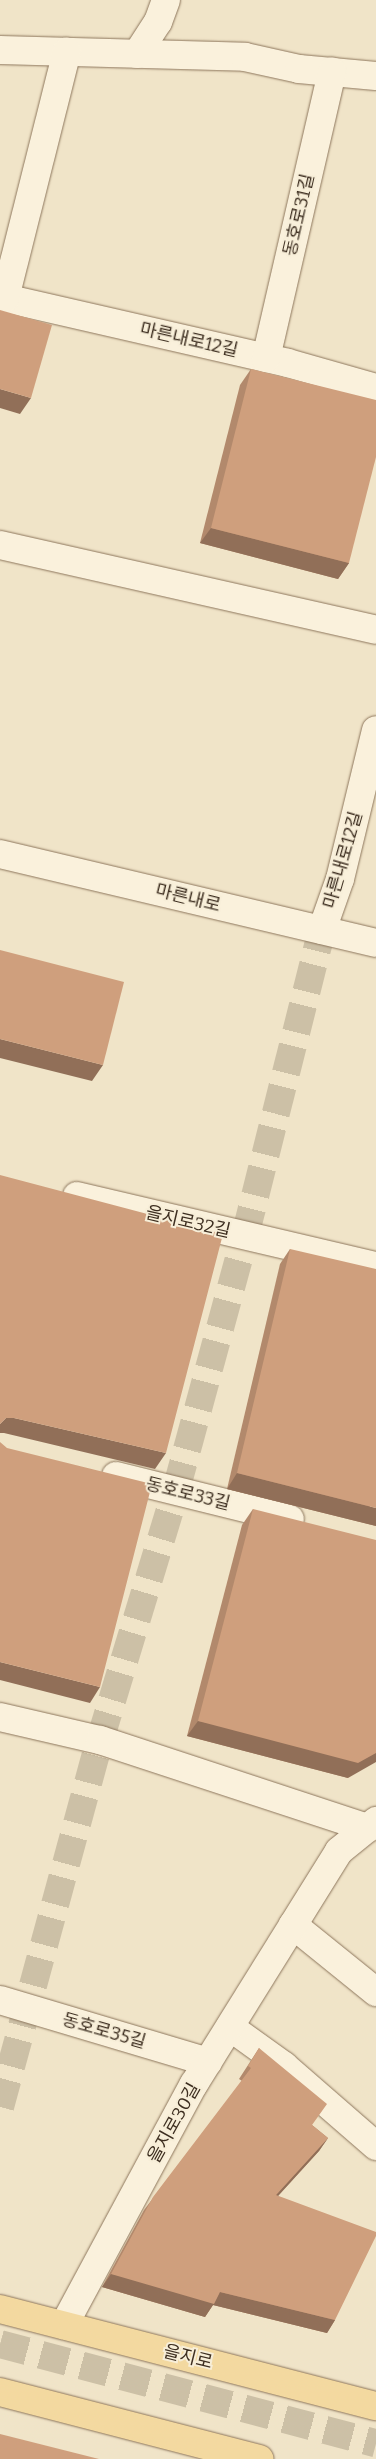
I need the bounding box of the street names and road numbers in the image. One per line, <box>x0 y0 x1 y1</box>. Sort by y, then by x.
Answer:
street label: 동호로31길 <box>279 172 319 258</box>
street label: 마른내로12길 <box>138 318 240 362</box>
street label: 마른내로12길 <box>319 809 367 911</box>
street label: 마른내로 <box>153 880 223 916</box>
street label: 을지로32길 <box>144 1202 232 1242</box>
street label: 동호로33길 <box>143 1473 233 1515</box>
street label: 동호로35길 <box>60 2009 148 2053</box>
street label: 을지로30길 <box>143 2079 205 2167</box>
street label: 을지로 <box>161 2341 215 2373</box>

